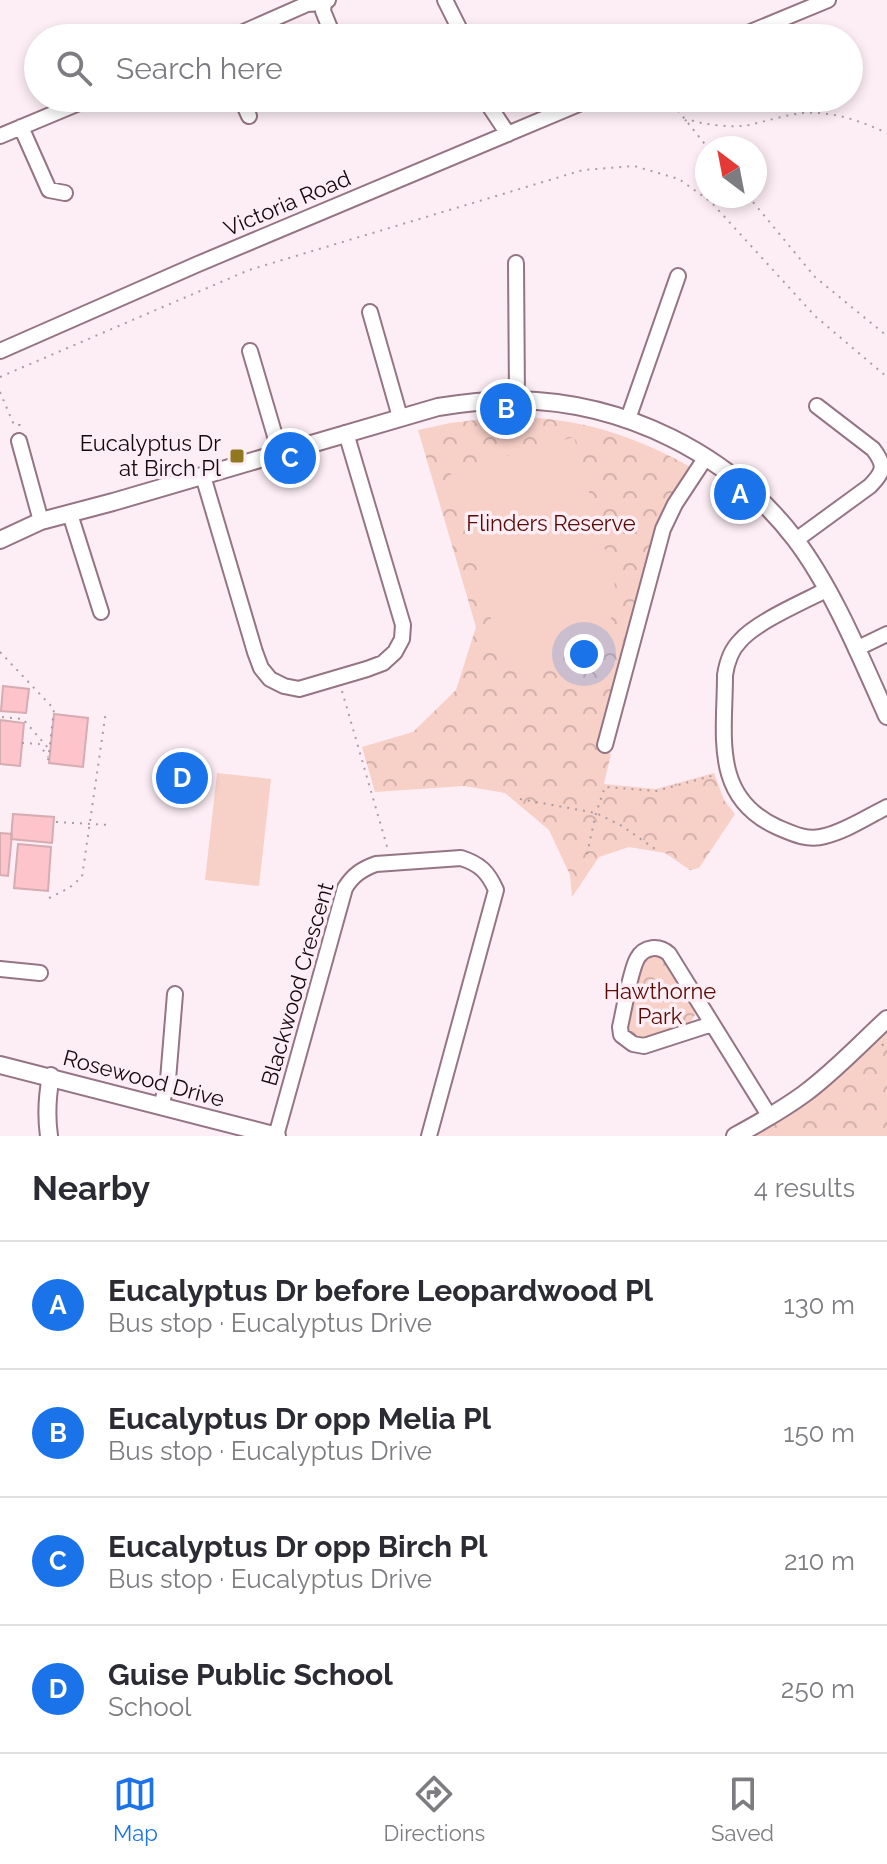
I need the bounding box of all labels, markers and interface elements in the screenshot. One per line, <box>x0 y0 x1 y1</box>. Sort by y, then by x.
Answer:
search box <box>24 24 863 112</box>
icon: search <box>52 46 96 90</box>
text: Search here <box>116 51 283 86</box>
north arrow <box>695 136 767 208</box>
street label: Victoria Road <box>220 165 354 241</box>
pin: B <box>480 379 532 439</box>
pin: C <box>264 428 316 488</box>
place label: Eucalyptus Dr at Birch Pl <box>80 430 221 481</box>
marker: Eucalyptus Dr at Birch Pl <box>228 447 246 465</box>
pin: A <box>714 464 766 524</box>
park label: Flinders Reserve <box>466 510 636 536</box>
your location <box>564 634 604 674</box>
pin: D <box>156 748 208 808</box>
street label: Blackwood Crescent <box>256 879 339 1089</box>
park label: Hawthorne Park <box>604 978 716 1029</box>
street label: Rosewood Drive <box>61 1044 228 1112</box>
text: Nearby <box>32 1168 150 1208</box>
text: 4 results <box>754 1173 855 1203</box>
text: Eucalyptus Dr before Leopardwood Pl <box>108 1273 653 1308</box>
text: A <box>49 1290 67 1320</box>
text: 130 m <box>784 1290 855 1320</box>
text: Bus stop · Eucalyptus Drive <box>108 1308 432 1338</box>
text: Eucalyptus Dr opp Melia Pl <box>108 1401 491 1436</box>
text: B <box>49 1418 67 1448</box>
text: 150 m <box>783 1418 855 1448</box>
text: Bus stop · Eucalyptus Drive <box>108 1436 432 1466</box>
text: Eucalyptus Dr opp Birch Pl <box>108 1529 488 1564</box>
text: C <box>49 1546 67 1576</box>
text: 210 m <box>784 1546 855 1576</box>
text: Bus stop · Eucalyptus Drive <box>108 1564 432 1594</box>
text: Guise Public School <box>108 1657 393 1692</box>
text: D <box>49 1674 67 1704</box>
text: 250 m <box>781 1674 855 1704</box>
text: School <box>108 1692 191 1722</box>
tab: Map <box>113 1772 158 1846</box>
tab: Directions <box>384 1772 485 1846</box>
tab: Saved <box>711 1772 774 1846</box>

